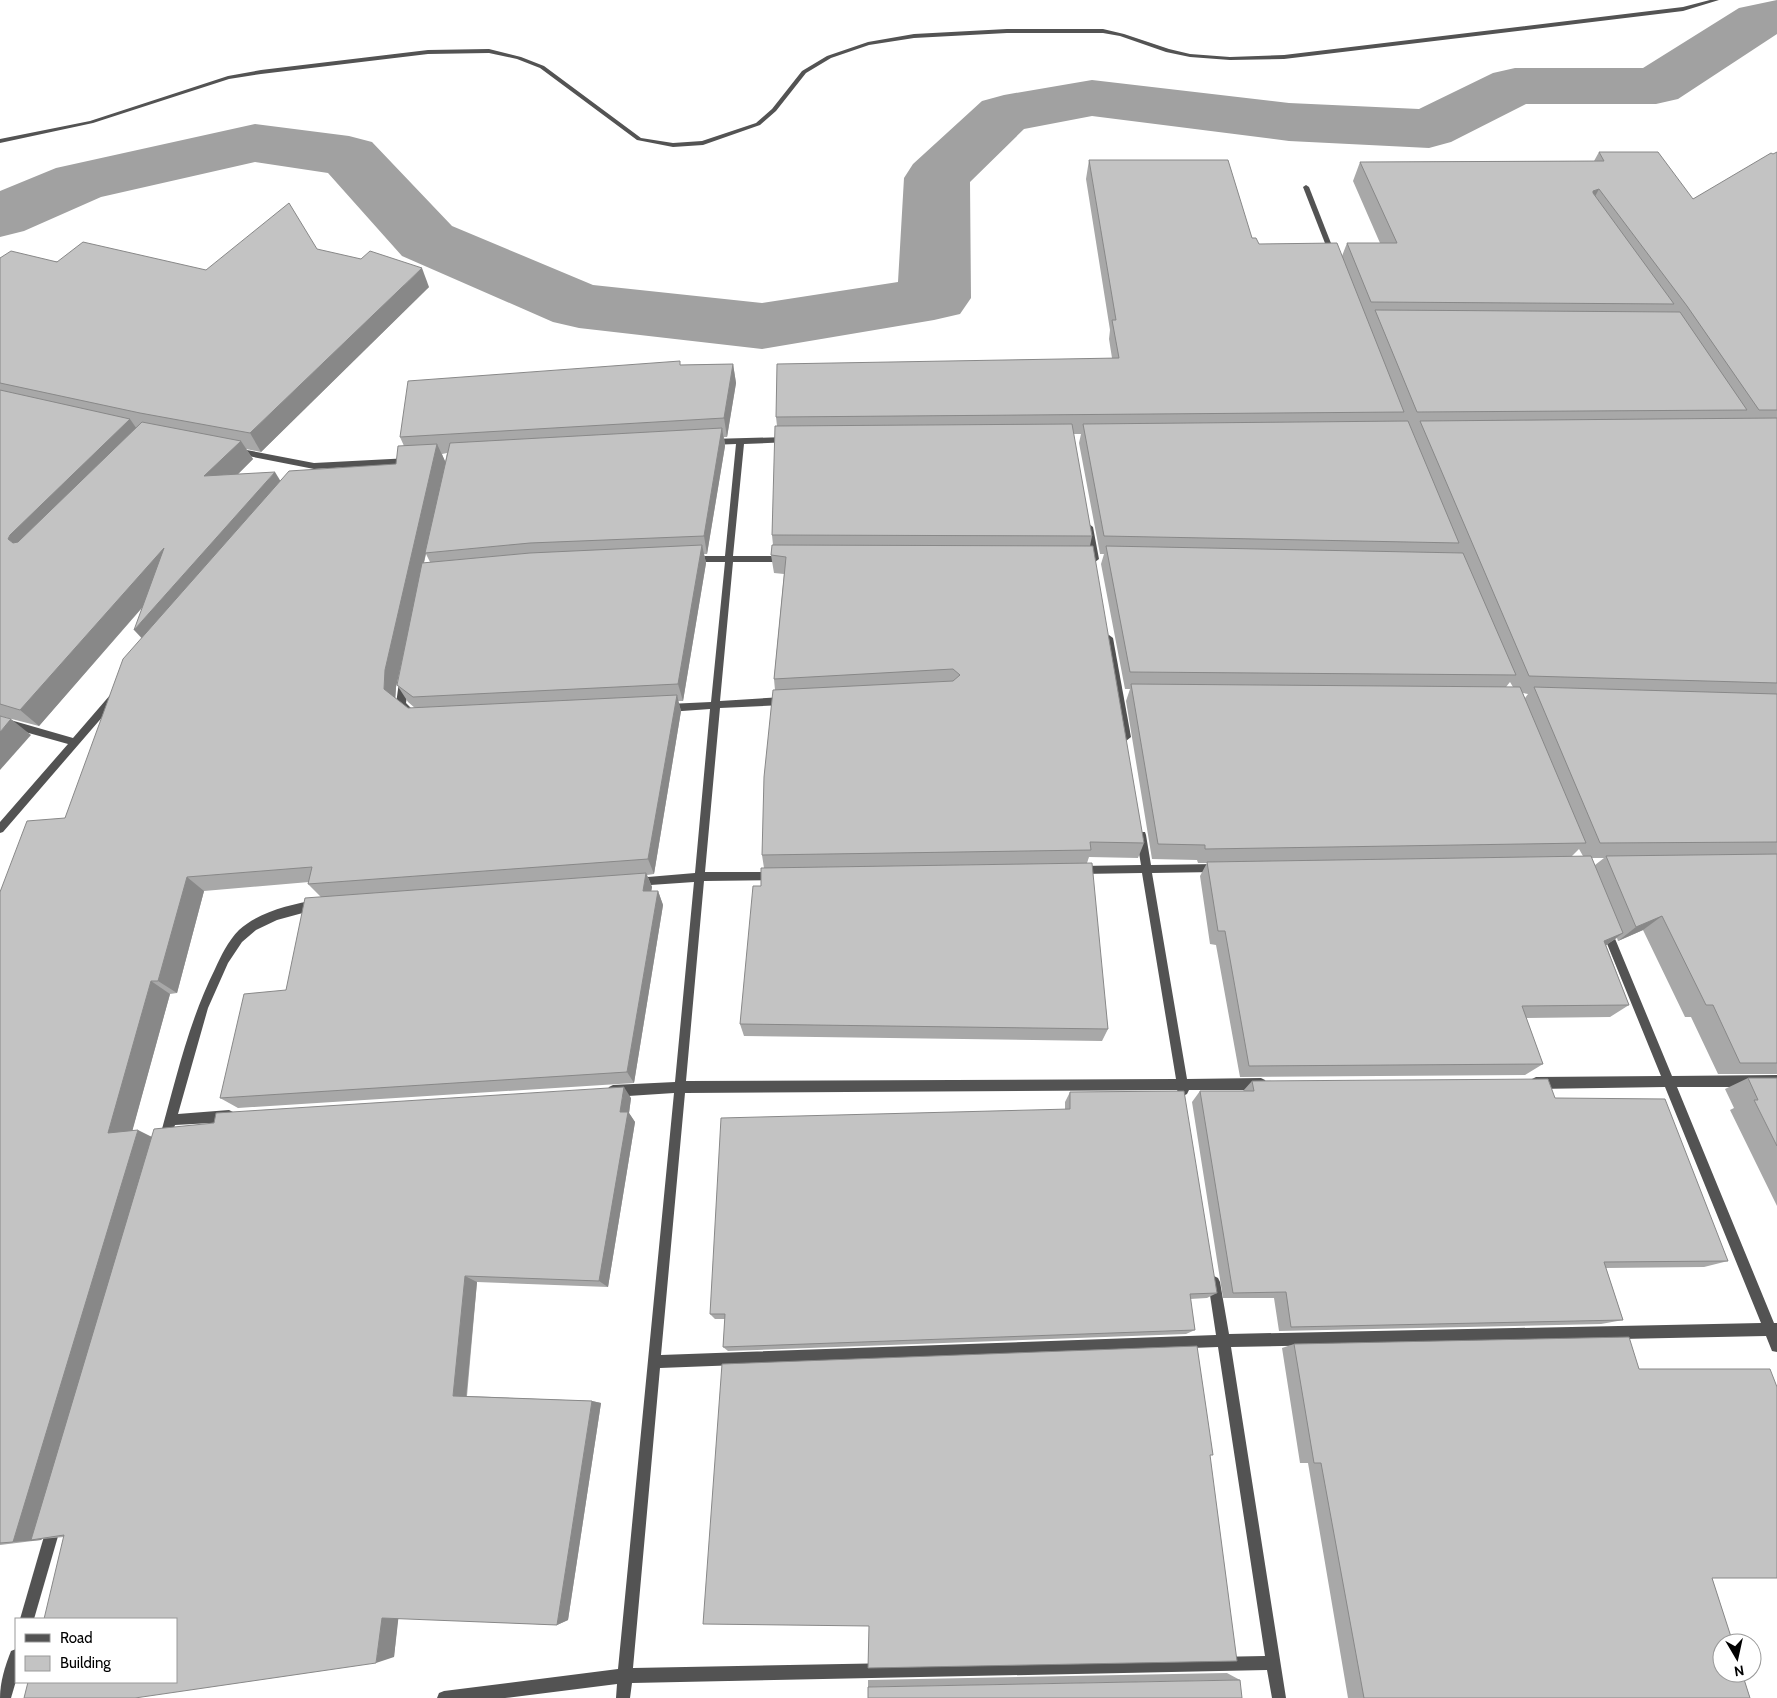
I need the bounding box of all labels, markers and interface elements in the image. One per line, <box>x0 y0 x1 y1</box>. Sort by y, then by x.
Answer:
legend <box>15 1618 178 1683</box>
text: Road <box>60 1629 93 1647</box>
north arrow <box>1712 1633 1762 1683</box>
text: Building <box>60 1654 111 1672</box>
text: N <box>1733 1661 1745 1681</box>

